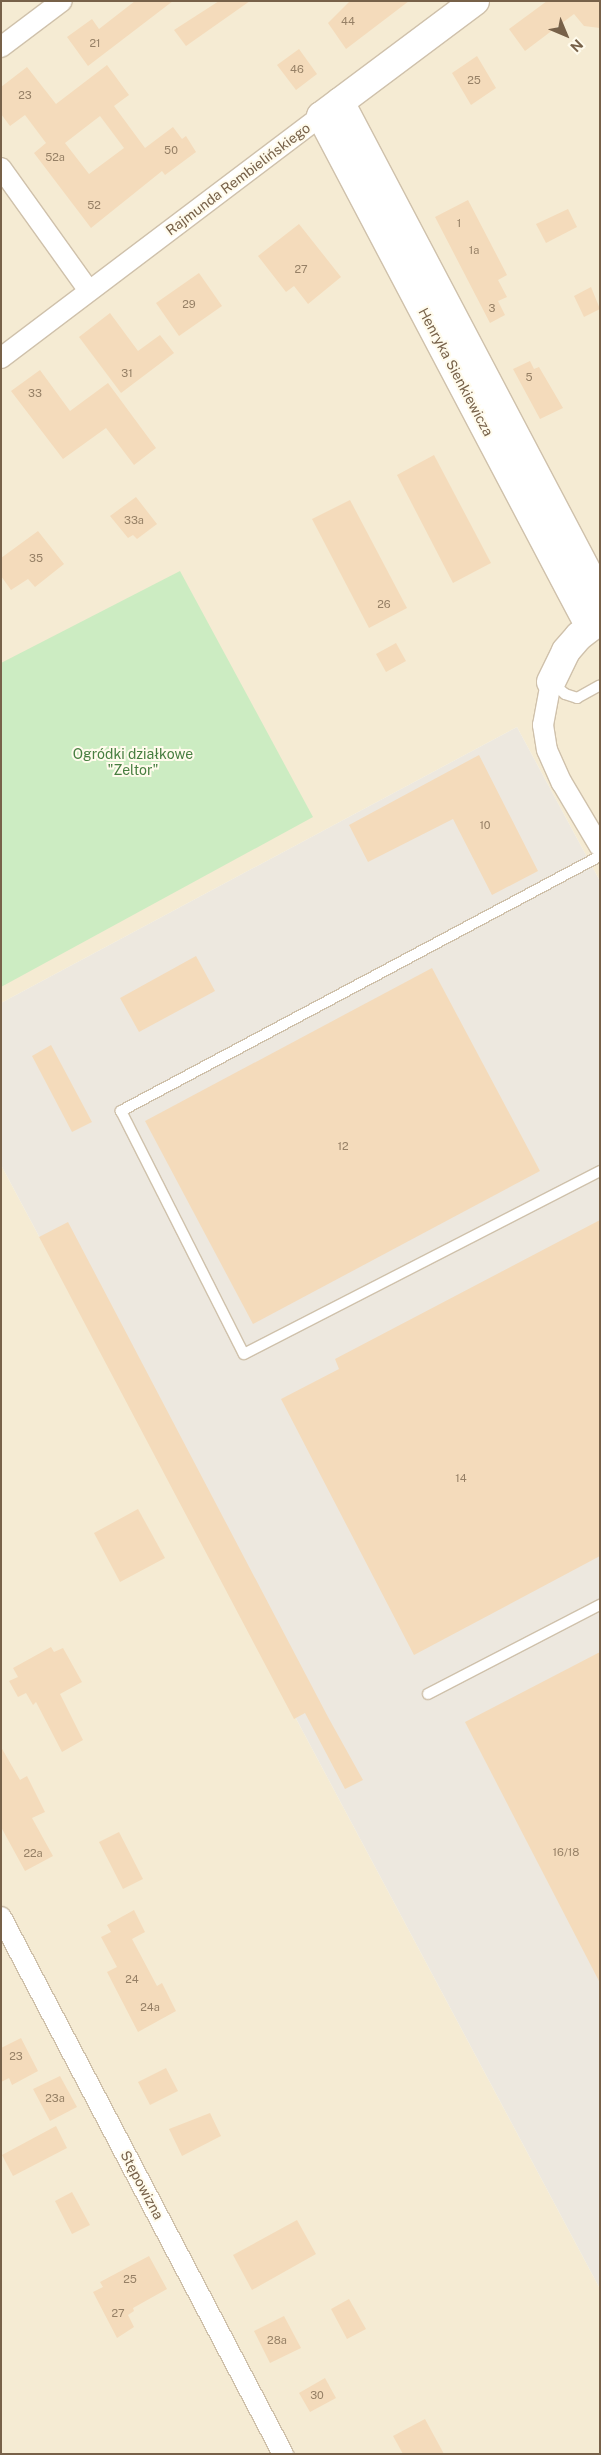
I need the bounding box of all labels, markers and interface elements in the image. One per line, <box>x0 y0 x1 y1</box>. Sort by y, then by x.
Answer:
north arrow <box>541 10 591 60</box>
house number: 44 <box>341 14 355 28</box>
house number: 21 <box>89 36 101 50</box>
text: N <box>567 36 586 55</box>
house number: 46 <box>290 62 304 76</box>
house number: 25 <box>467 73 481 87</box>
house number: 23 <box>18 88 32 102</box>
street label: Rajmunda Rembielińskiego <box>163 119 313 239</box>
house number: 50 <box>164 143 178 157</box>
house number: 52a <box>45 150 65 164</box>
house number: 52 <box>87 198 101 212</box>
house number: 1 <box>457 216 461 230</box>
house number: 1a <box>469 243 479 257</box>
house number: 27 <box>294 262 308 276</box>
house number: 29 <box>182 297 196 311</box>
house number: 3 <box>489 301 495 315</box>
street label: Henryka Sienkiewicza <box>415 305 497 439</box>
house number: 31 <box>121 366 133 380</box>
house number: 5 <box>525 370 533 384</box>
house number: 33 <box>28 386 42 400</box>
house number: 33a <box>124 513 144 527</box>
house number: 35 <box>29 551 43 565</box>
house number: 26 <box>377 597 391 611</box>
park label: Ogródki działkowe "Zeltor" <box>73 746 193 779</box>
house number: 10 <box>479 818 491 832</box>
house number: 12 <box>337 1139 349 1153</box>
house number: 14 <box>455 1471 467 1485</box>
house number: 16/18 <box>553 1845 579 1859</box>
house number: 22a <box>23 1846 43 1860</box>
house number: 24 <box>125 1972 139 1986</box>
house number: 24a <box>140 2000 160 2014</box>
house number: 23 <box>9 2049 23 2063</box>
house number: 23a <box>45 2091 65 2105</box>
street label: Stępowizna <box>117 2148 167 2222</box>
house number: 25 <box>123 2272 137 2286</box>
house number: 27 <box>111 2306 125 2320</box>
house number: 28a <box>267 2333 287 2347</box>
house number: 30 <box>310 2388 324 2402</box>

